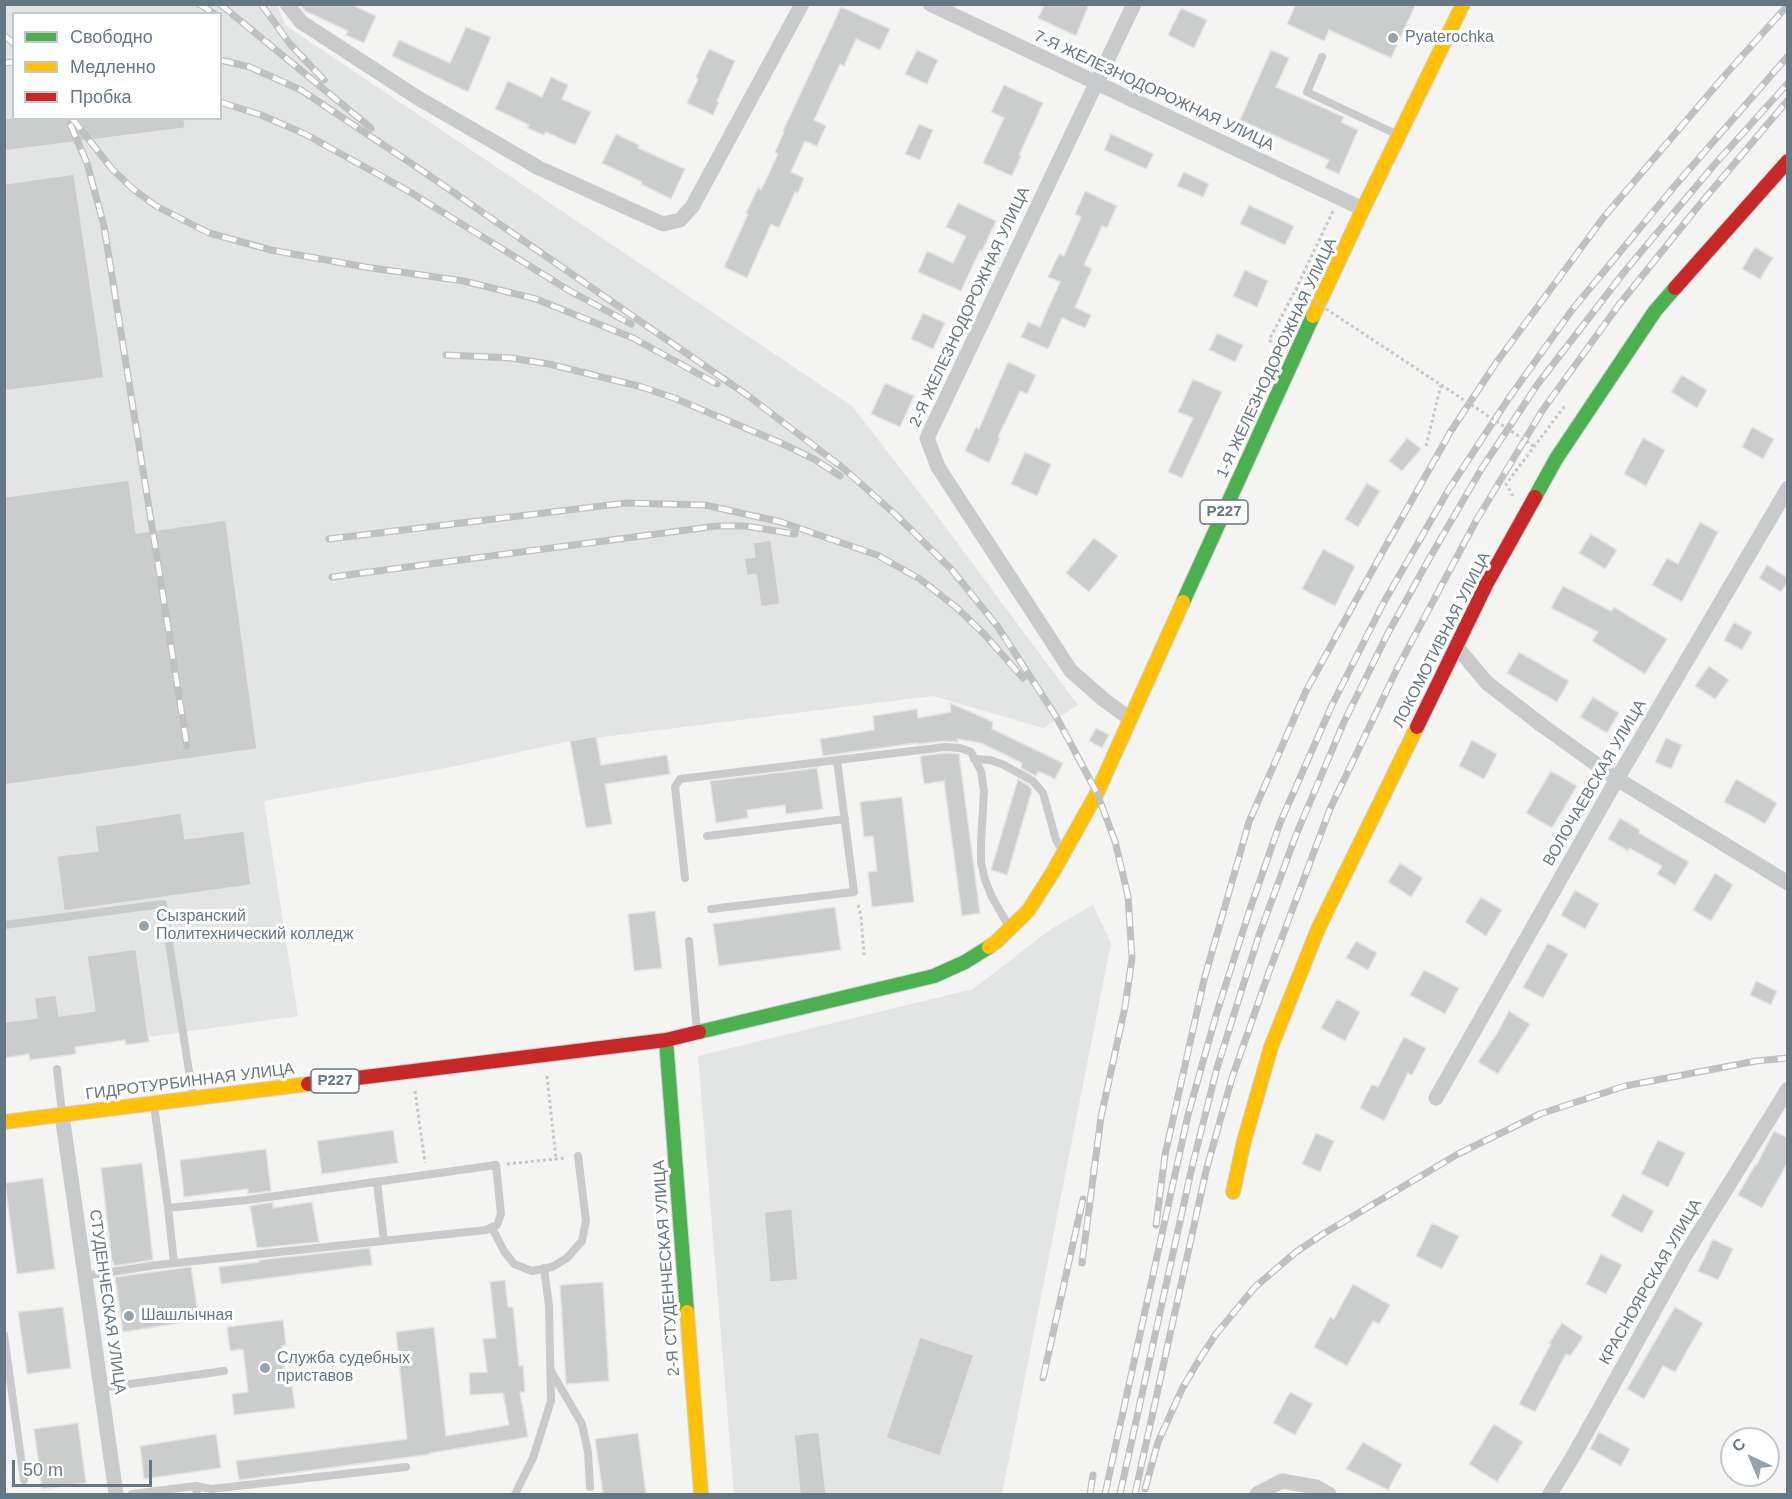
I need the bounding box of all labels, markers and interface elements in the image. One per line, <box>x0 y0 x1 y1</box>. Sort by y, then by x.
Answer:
legend <box>12 12 222 120</box>
text: Свободно <box>70 27 153 47</box>
street label: 7-Я ЖЕЛЕЗНОДОРОЖНАЯ УЛИЦА <box>1031 27 1277 155</box>
place label: Pyaterochka <box>1405 28 1494 48</box>
marker: Pyaterochka <box>1386 31 1400 45</box>
text: Медленно <box>70 57 156 77</box>
text: Пробка <box>70 87 132 107</box>
street label: 2-Я ЖЕЛЕЗНОДОРОЖНАЯ УЛИЦА <box>906 184 1034 430</box>
street label: 1-Я ЖЕЛЕЗНОДОРОЖНАЯ УЛИЦА <box>1213 235 1341 481</box>
road number: Р227 <box>1200 500 1248 524</box>
street label: ЛОКОМОТИВНАЯ УЛИЦА <box>1389 549 1495 731</box>
street label: ВОЛОЧАЕВСКАЯ УЛИЦА <box>1539 696 1651 870</box>
place label: Сызранский Политехнический колледж <box>156 907 353 945</box>
marker: Сызранский Политехнический колледж <box>137 919 151 933</box>
street label: ГИДРОТУРБИННАЯ УЛИЦА <box>84 1060 296 1104</box>
road number: Р227 <box>311 1069 359 1093</box>
street label: 2-Я СТУДЕНЧЕСКАЯ УЛИЦА <box>650 1159 684 1377</box>
street label: КРАСНОЯРСКАЯ УЛИЦА <box>1596 1196 1706 1368</box>
street label: СТУДЕНЧЕСКАЯ УЛИЦА <box>85 1208 129 1396</box>
place label: Шашлычная <box>141 1306 233 1326</box>
marker: Шашлычная <box>122 1309 136 1323</box>
place label: Служба судебных приставов <box>277 1349 410 1387</box>
marker: Служба судебных приставов <box>258 1361 272 1375</box>
north arrow <box>1720 1427 1780 1487</box>
text: С <box>1728 1435 1749 1455</box>
scale bar <box>15 1448 154 1486</box>
text: 50 m <box>23 1460 63 1480</box>

